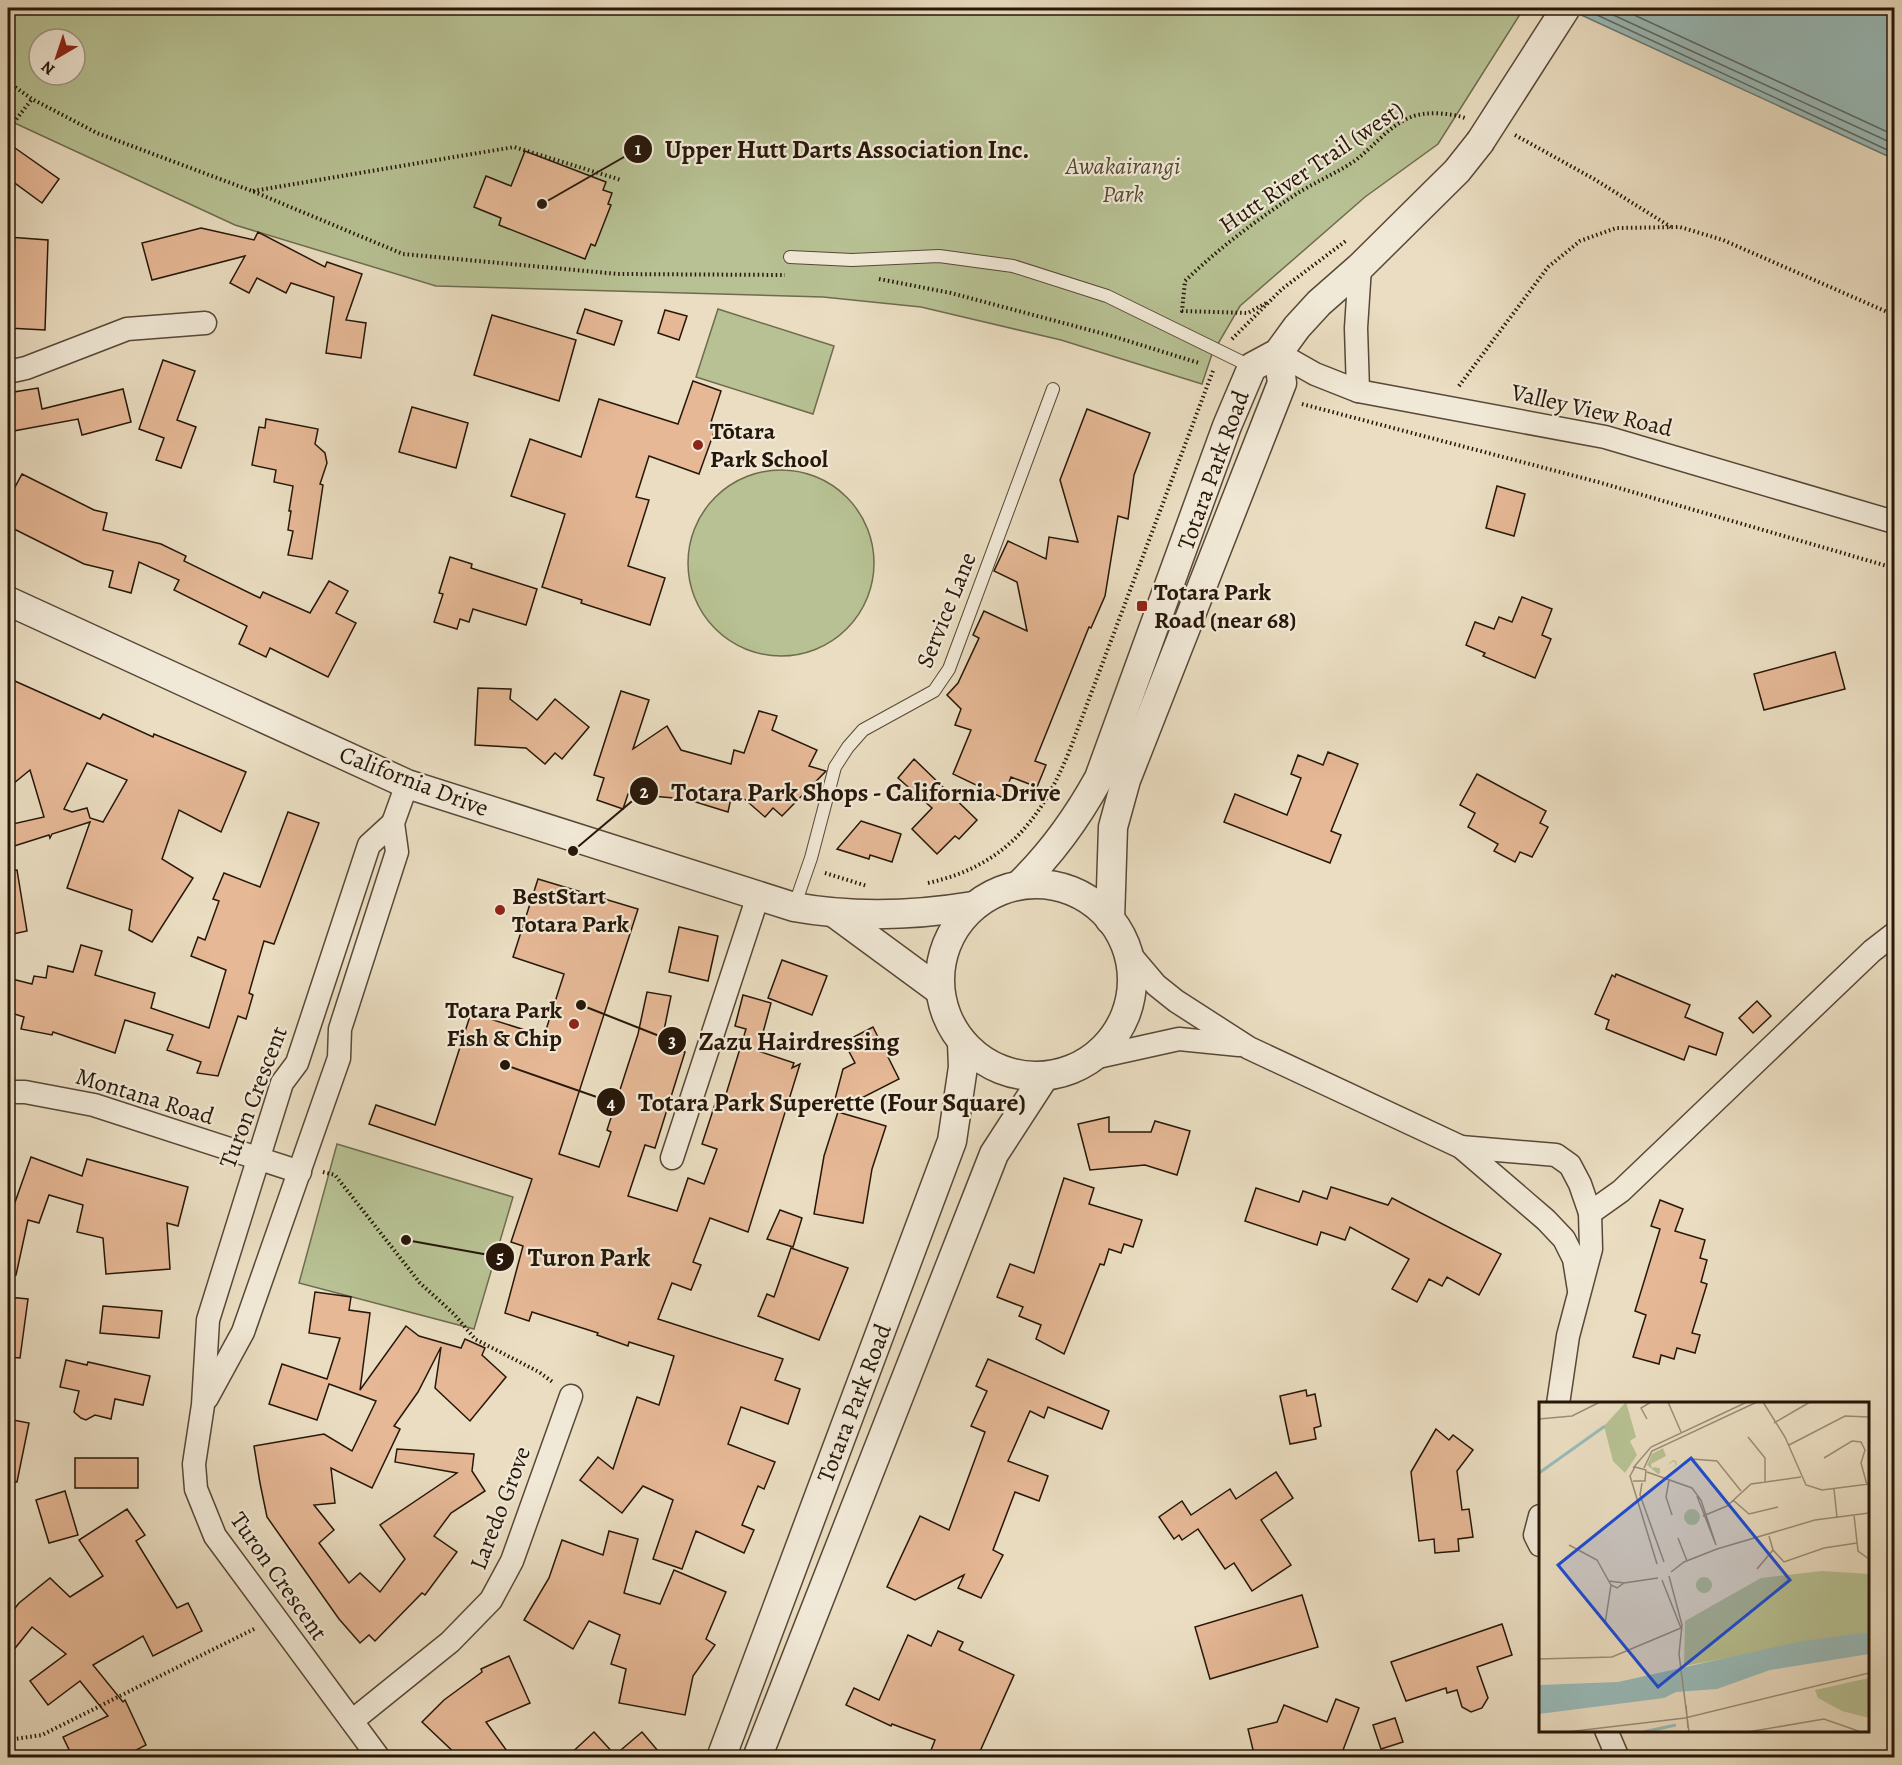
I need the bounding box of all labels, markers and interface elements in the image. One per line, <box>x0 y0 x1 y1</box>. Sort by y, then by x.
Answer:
north arrow <box>27 27 87 87</box>
text: N <box>36 55 60 80</box>
street label: Hutt River Trail (west) <box>1213 93 1409 241</box>
callout: Upper Hutt Darts Association Inc. <box>623 127 1041 171</box>
text: Upper Hutt Darts Association Inc. <box>665 132 1029 167</box>
text: 1 <box>635 137 642 161</box>
park label: Awakairangi Park <box>1064 150 1180 210</box>
street label: Valley View Road <box>1507 376 1676 444</box>
street label: Totara Park Road <box>1169 386 1257 554</box>
place label: Tōtara Park School <box>710 415 829 475</box>
marker: Tōtara Park School <box>691 438 705 452</box>
street label: Service Lane <box>908 547 984 673</box>
place label: Totara Park Road (near 68) <box>1154 576 1297 636</box>
marker: Totara Park Road (near 68) <box>1135 599 1149 613</box>
street label: California Drive <box>335 738 493 824</box>
callout: Totara Park Shops - California Drive <box>629 769 1073 813</box>
text: Totara Park Shops - California Drive <box>671 775 1061 810</box>
text: 2 <box>640 780 649 804</box>
place label: BestStart Totara Park <box>512 880 629 940</box>
marker: BestStart Totara Park <box>493 903 507 917</box>
place label: Totara Park Fish & Chip <box>445 994 563 1054</box>
marker: Totara Park Fish & Chip <box>567 1017 581 1031</box>
callout: Zazu Hairdressing <box>657 1019 912 1063</box>
street label: Turon Crescent <box>211 1021 295 1173</box>
text: Zazu Hairdressing <box>699 1024 900 1059</box>
text: 3 <box>668 1029 676 1053</box>
street label: Montana Road <box>72 1060 218 1132</box>
callout: Totara Park Superette (Four Square) <box>596 1080 1038 1124</box>
text: Totara Park Superette (Four Square) <box>638 1085 1026 1120</box>
text: 4 <box>607 1091 616 1115</box>
callout: Turon Park <box>485 1235 662 1279</box>
text: Turon Park <box>528 1240 651 1275</box>
text: 5 <box>496 1245 504 1269</box>
street label: Totara Park Road <box>809 1319 899 1487</box>
inset map <box>1539 1402 1869 1732</box>
street label: Laredo Grove <box>462 1442 538 1574</box>
street label: Turon Crescent <box>223 1506 335 1647</box>

